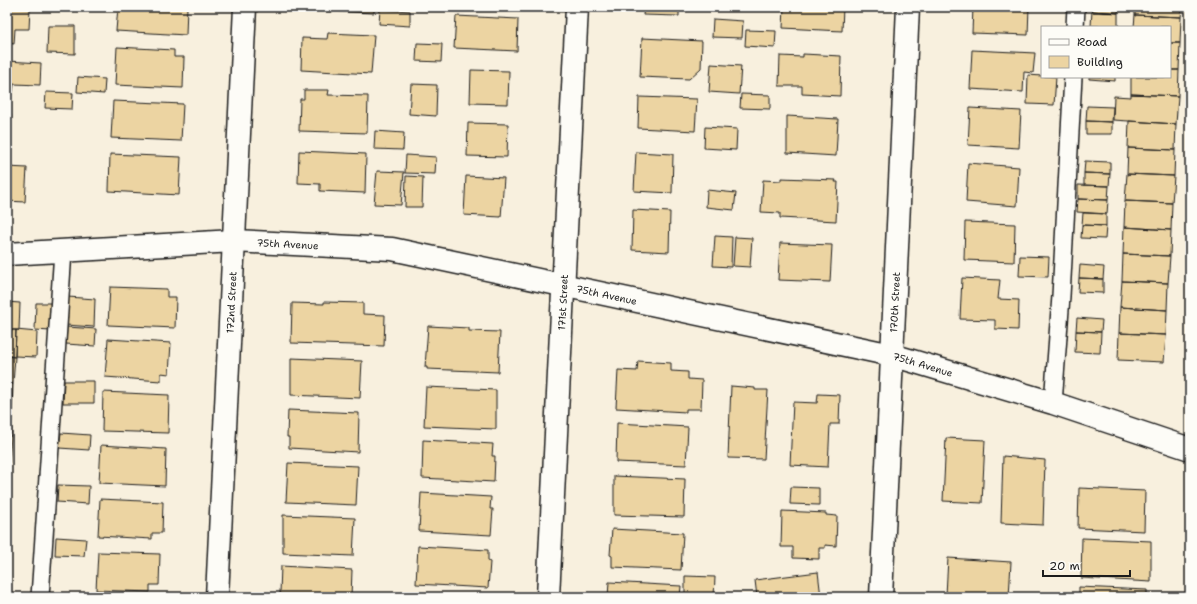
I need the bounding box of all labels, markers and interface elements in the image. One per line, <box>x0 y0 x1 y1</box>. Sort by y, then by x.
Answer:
legend <box>1041 26 1171 78</box>
text: Road <box>1077 34 1108 50</box>
text: Building <box>1077 54 1123 70</box>
street label: 75th Avenue <box>256 236 319 252</box>
street label: 172nd Street <box>223 271 239 334</box>
street label: 170th Street <box>887 272 902 333</box>
street label: 171st Street <box>555 274 570 331</box>
street label: 75th Avenue <box>575 282 639 307</box>
street label: 75th Avenue <box>891 349 955 379</box>
scale bar <box>1043 552 1130 578</box>
text: 20 m <box>1049 558 1080 574</box>

